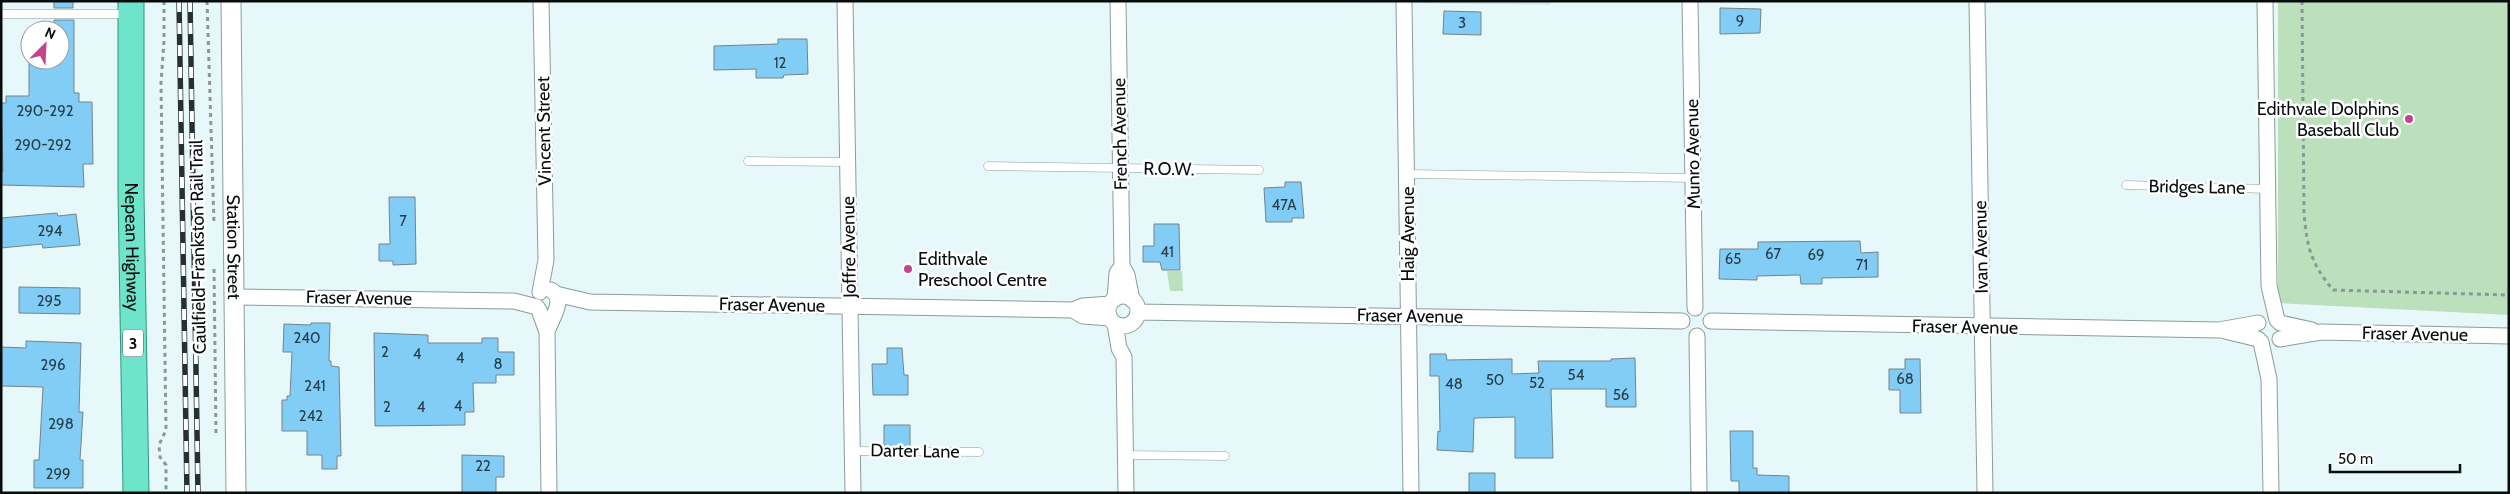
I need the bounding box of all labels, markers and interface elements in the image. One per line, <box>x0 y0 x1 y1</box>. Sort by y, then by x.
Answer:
house number: 9 <box>1736 12 1744 30</box>
house number: 3 <box>1458 14 1466 32</box>
north arrow <box>20 20 70 70</box>
text: N <box>42 23 58 43</box>
house number: 12 <box>774 54 787 72</box>
street label: Vincent Street <box>532 76 556 186</box>
street label: French Avenue <box>1108 78 1132 190</box>
place label: Edithvale Dolphins Baseball Club <box>2257 98 2399 141</box>
street label: Munro Avenue <box>1681 99 1705 209</box>
house number: 290-292 <box>16 102 74 120</box>
marker: Edithvale Dolphins Baseball Club <box>2403 113 2415 125</box>
house number: 290-292 <box>14 136 72 154</box>
street label: Caulfield-Frankston Rail Trail <box>185 139 211 354</box>
street label: R.O.W. <box>1143 158 1195 180</box>
street label: Bridges Lane <box>2148 175 2246 199</box>
street label: Nepean Highway <box>120 183 144 312</box>
street label: Haig Avenue <box>1397 186 1419 282</box>
street label: Station Street <box>222 194 245 300</box>
street label: Joffre Avenue <box>837 196 861 299</box>
house number: 47A <box>1272 196 1297 214</box>
street label: Ivan Avenue <box>1969 200 1993 294</box>
house number: 7 <box>399 212 407 230</box>
house number: 294 <box>37 222 63 240</box>
house number: 41 <box>1160 243 1174 261</box>
house number: 67 <box>1765 245 1781 263</box>
house number: 69 <box>1807 246 1825 264</box>
place label: Edithvale Preschool Centre <box>918 248 1047 291</box>
house number: 65 <box>1725 250 1741 268</box>
house number: 71 <box>1856 256 1868 274</box>
marker: Edithvale Preschool Centre <box>902 263 914 275</box>
street label: Fraser Avenue <box>306 286 412 310</box>
house number: 295 <box>37 292 61 310</box>
street label: Fraser Avenue <box>719 293 825 317</box>
street label: Fraser Avenue <box>1357 304 1463 328</box>
street label: Fraser Avenue <box>1912 315 2018 339</box>
street label: Fraser Avenue <box>2362 322 2468 346</box>
road number: 3 <box>123 329 143 356</box>
house number: 240 <box>294 329 321 347</box>
house number: 2 <box>381 343 389 361</box>
house number: 4 <box>413 345 422 363</box>
house number: 4 <box>456 349 465 367</box>
house number: 8 <box>493 355 503 373</box>
house number: 296 <box>41 356 65 374</box>
house number: 54 <box>1568 366 1585 384</box>
house number: 68 <box>1896 370 1914 388</box>
house number: 50 <box>1486 371 1504 389</box>
house number: 52 <box>1529 374 1545 392</box>
house number: 48 <box>1445 375 1463 393</box>
house number: 241 <box>304 377 326 395</box>
house number: 56 <box>1613 386 1629 404</box>
house number: 4 <box>454 397 463 415</box>
house number: 2 <box>383 398 391 416</box>
house number: 4 <box>417 398 426 416</box>
house number: 242 <box>299 407 323 425</box>
house number: 298 <box>48 415 74 433</box>
street label: Darter Lane <box>870 439 960 463</box>
scale bar <box>2330 442 2460 474</box>
text: 50 m <box>2338 450 2373 468</box>
house number: 22 <box>475 457 491 475</box>
house number: 299 <box>46 465 70 483</box>

